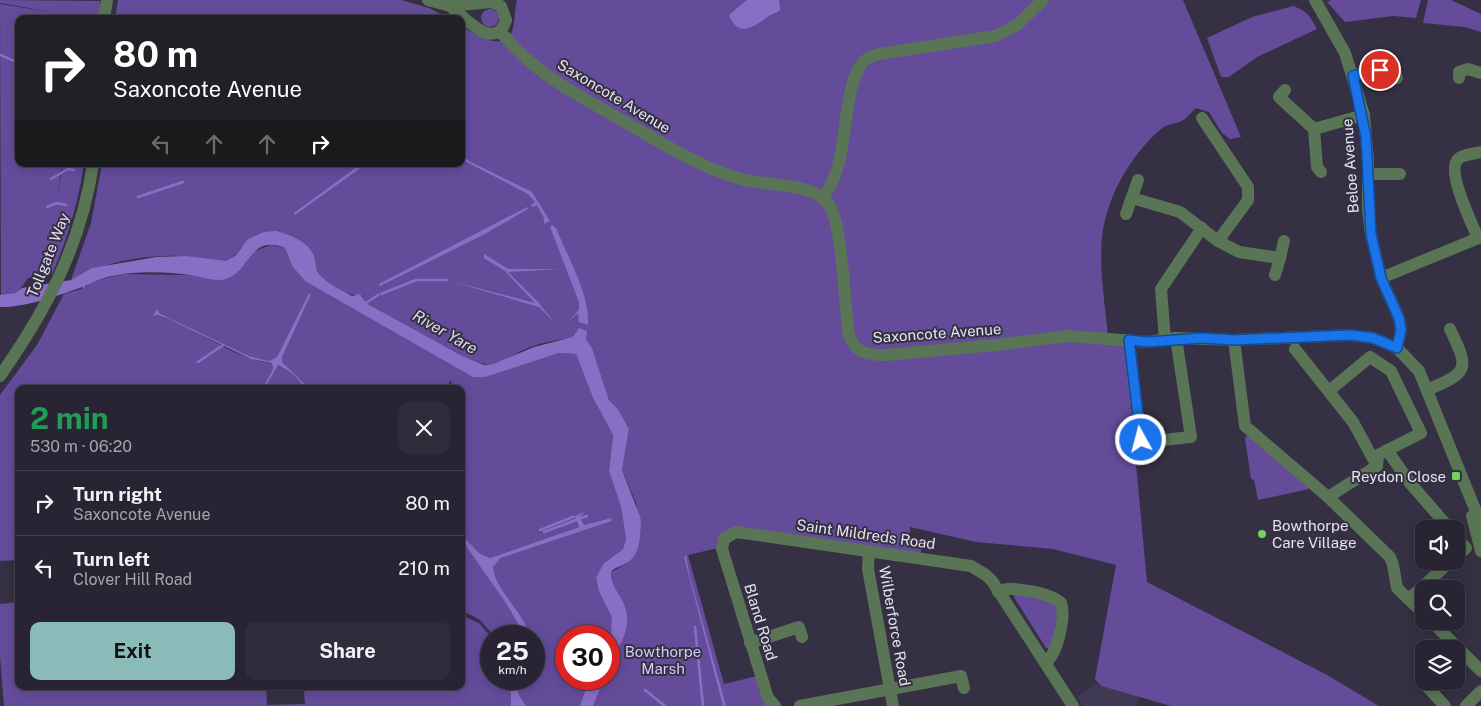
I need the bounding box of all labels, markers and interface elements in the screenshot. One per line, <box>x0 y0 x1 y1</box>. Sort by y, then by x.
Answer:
text: 80 m <box>113 34 198 75</box>
icon: right <box>30 35 95 100</box>
pin <box>1359 49 1401 91</box>
street label: Saxoncote Avenue <box>554 56 674 136</box>
icon: arrive <box>1366 56 1394 84</box>
text: Saxoncote Avenue <box>113 76 302 102</box>
street label: Beloe Avenue <box>1338 118 1362 214</box>
icon: left <box>147 130 175 158</box>
icon: ahead <box>200 130 228 158</box>
icon: ahead <box>253 130 281 158</box>
icon: right <box>306 130 334 158</box>
street label: Tollgate Way <box>23 210 73 300</box>
water label: River Yare <box>409 306 481 358</box>
street label: Saxoncote Avenue <box>872 320 1002 346</box>
text: 2 min <box>30 400 109 436</box>
button: close <box>398 402 450 454</box>
position arrow <box>1114 413 1166 465</box>
text: 530 m · 06:20 <box>30 437 132 456</box>
place label: Reydon Close <box>1351 468 1446 485</box>
marker: Reydon Close <box>1450 470 1462 482</box>
text: Turn right <box>73 483 162 505</box>
icon: right <box>30 489 58 517</box>
text: 80 m <box>405 492 450 514</box>
text: Saxoncote Avenue <box>73 505 210 524</box>
street label: Saint Mildreds Road <box>795 516 937 552</box>
place label: Bowthorpe Care Village <box>1272 517 1357 551</box>
map controls <box>1415 520 1465 690</box>
button: sound <box>1415 520 1465 570</box>
marker: Bowthorpe Care Village <box>1256 528 1268 540</box>
text: Turn left <box>73 548 150 570</box>
icon: left <box>30 554 58 582</box>
text: 210 m <box>398 557 450 579</box>
street label: Wilberforce Road <box>876 565 914 687</box>
text: Clover Hill Road <box>73 570 192 589</box>
button: search <box>1415 580 1465 630</box>
street label: Bland Road <box>741 581 781 663</box>
button: Exit <box>30 622 235 680</box>
button: Share <box>245 622 450 680</box>
speed limit sign: 30 <box>555 625 620 690</box>
text: 25 <box>496 636 529 666</box>
button: layers <box>1415 640 1465 690</box>
park label: Bowthorpe Marsh <box>625 643 701 677</box>
text: km/h <box>498 663 527 677</box>

